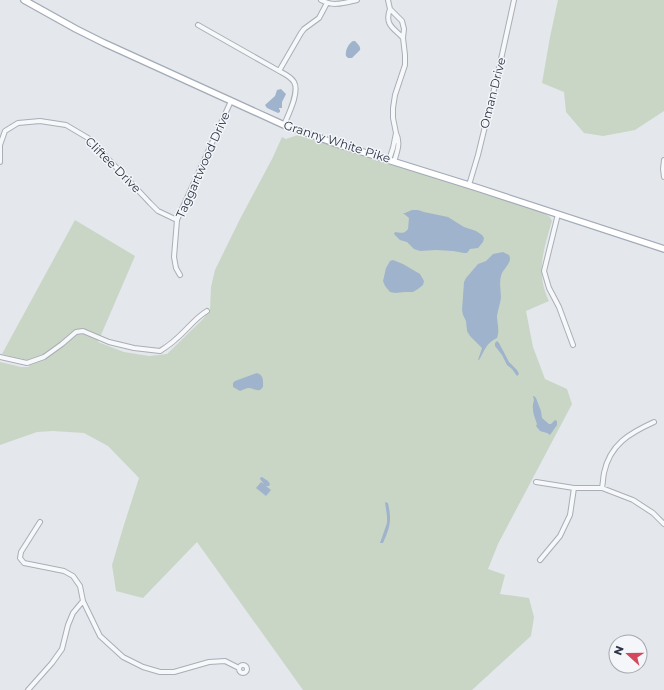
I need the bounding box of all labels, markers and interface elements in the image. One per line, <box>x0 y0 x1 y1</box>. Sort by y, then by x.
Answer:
street label: Oman Drive <box>476 56 509 130</box>
street label: Taggartwood Drive <box>172 109 233 220</box>
street label: Granny White Pike <box>282 117 393 166</box>
street label: Cliftee Drive <box>82 134 144 196</box>
north arrow <box>608 634 648 674</box>
text: N <box>611 644 627 657</box>

